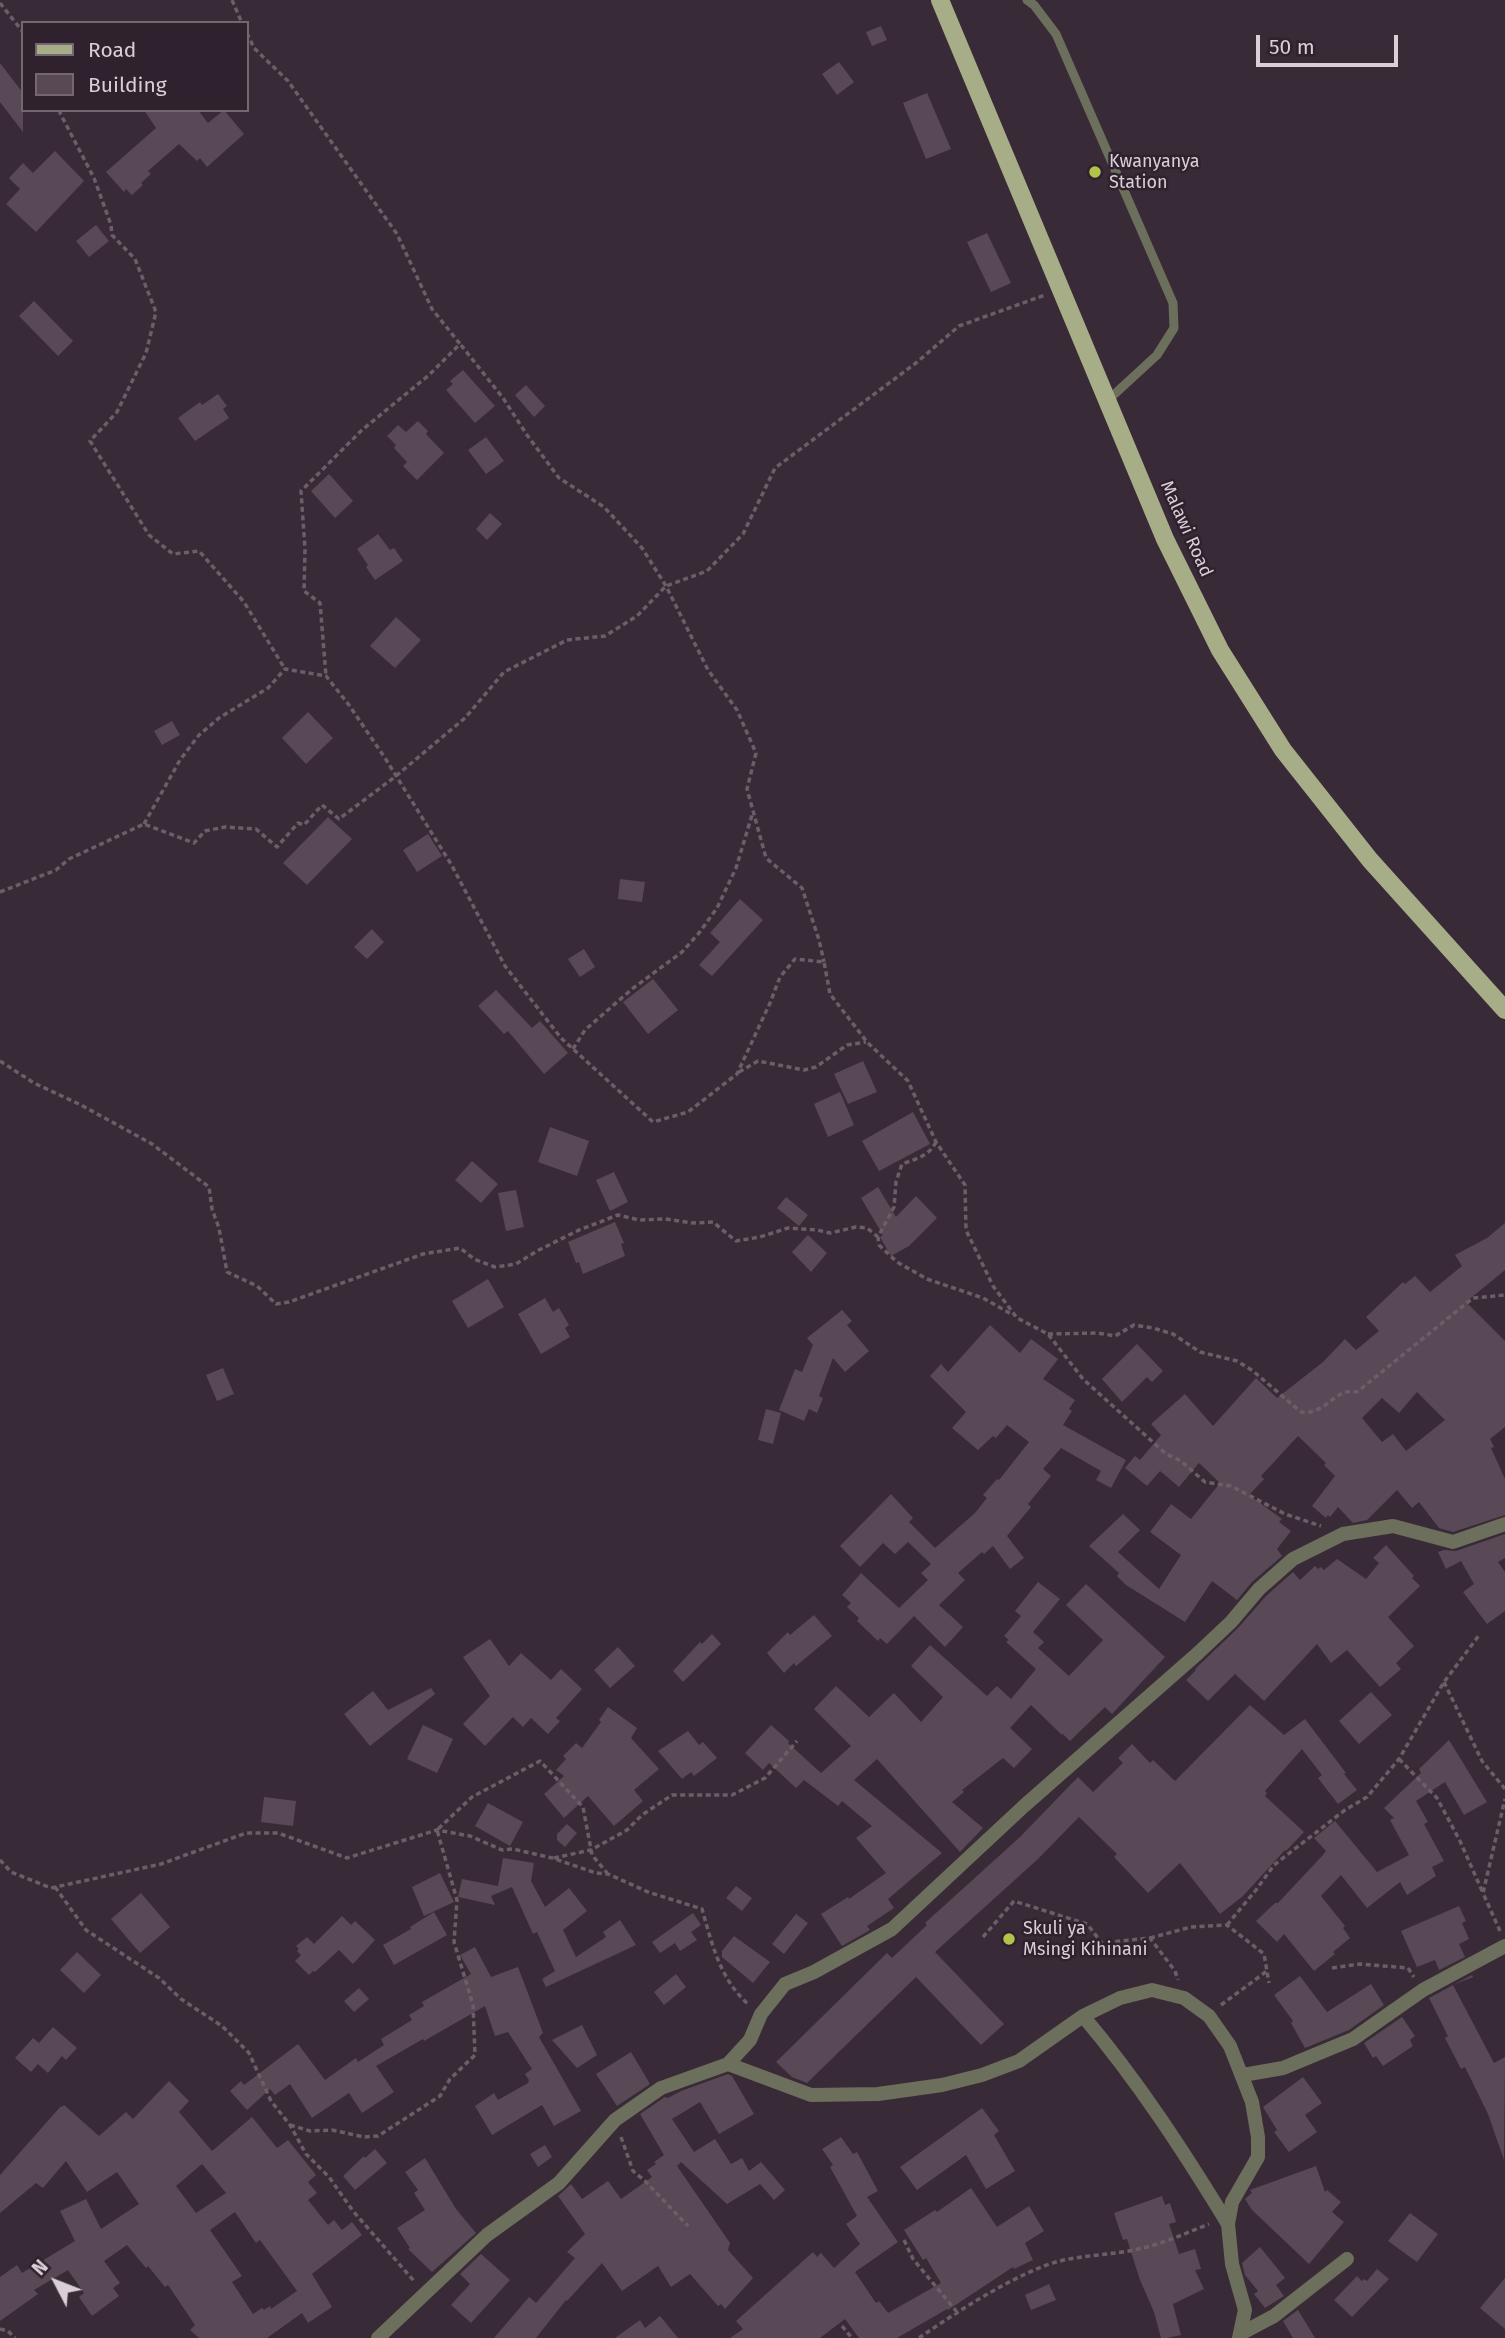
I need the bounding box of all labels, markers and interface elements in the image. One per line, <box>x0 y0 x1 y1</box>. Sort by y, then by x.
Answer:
legend <box>21 21 248 112</box>
scale bar <box>1260 21 1402 65</box>
text: 50 m <box>1269 34 1315 60</box>
text: Road <box>88 37 136 63</box>
text: Building <box>88 72 167 98</box>
place label: Kwanyanya Station <box>1109 151 1200 194</box>
marker: Kwanyanya Station <box>1087 164 1103 180</box>
street label: Malawi Road <box>1155 478 1217 580</box>
place label: Skuli ya Msingi Kihinani <box>1023 1918 1148 1960</box>
marker: Skuli ya Msingi Kihinani <box>1001 1931 1017 1947</box>
north arrow <box>21 2247 91 2317</box>
text: N <box>27 2255 53 2280</box>

